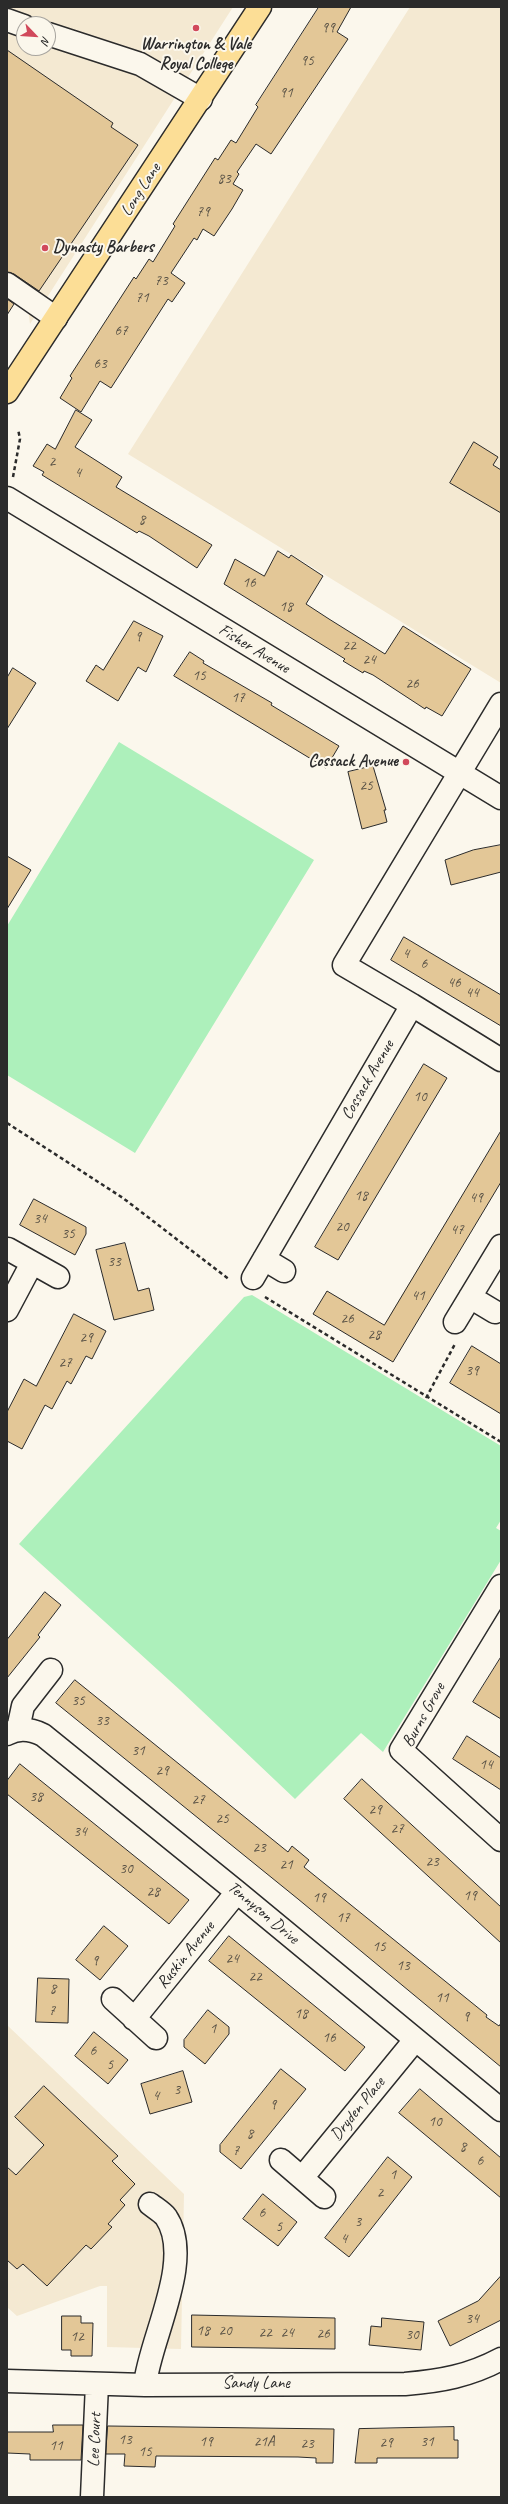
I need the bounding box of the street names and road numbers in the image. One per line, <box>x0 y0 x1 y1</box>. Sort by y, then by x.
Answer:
street label: Long Lane <box>116 160 166 220</box>
street label: Fisher Avenue <box>215 620 293 678</box>
street label: Cossack Avenue <box>337 1037 399 1123</box>
street label: Burns Grove <box>398 1679 450 1751</box>
street label: Tennyson Drive <box>223 1877 303 1949</box>
street label: Ruskin Avenue <box>153 1917 219 1993</box>
street label: Dryden Place <box>326 2073 390 2145</box>
street label: Sandy Lane <box>222 2374 290 2394</box>
street label: Lee Court <box>84 2412 106 2468</box>

